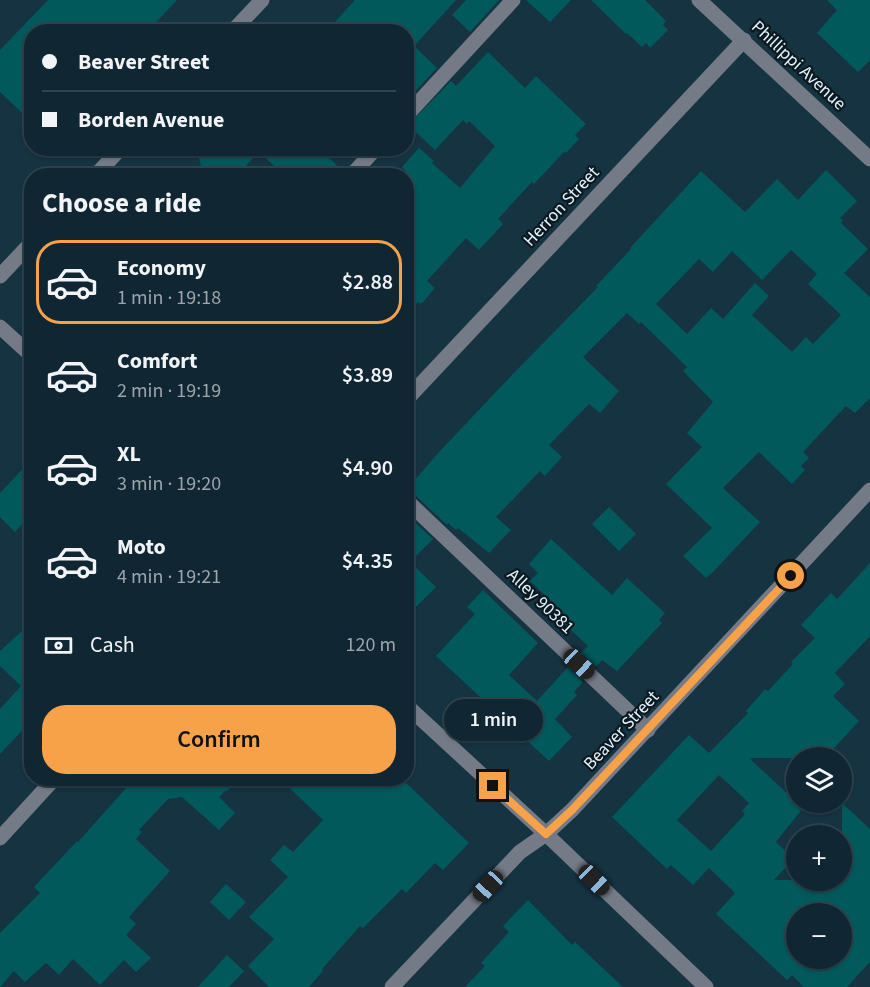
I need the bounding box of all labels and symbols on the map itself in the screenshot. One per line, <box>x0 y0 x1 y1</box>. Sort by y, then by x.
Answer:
street label: Phillippi Avenue <box>746 15 852 116</box>
street label: Herron Street <box>518 161 605 252</box>
route start <box>777 562 804 589</box>
street label: Alley 90381 <box>501 563 580 640</box>
car <box>560 645 598 683</box>
street label: Beaver Street <box>578 685 665 776</box>
callout: 1 min <box>444 699 542 741</box>
route end <box>479 772 506 799</box>
car <box>575 861 613 899</box>
car <box>469 867 507 905</box>

